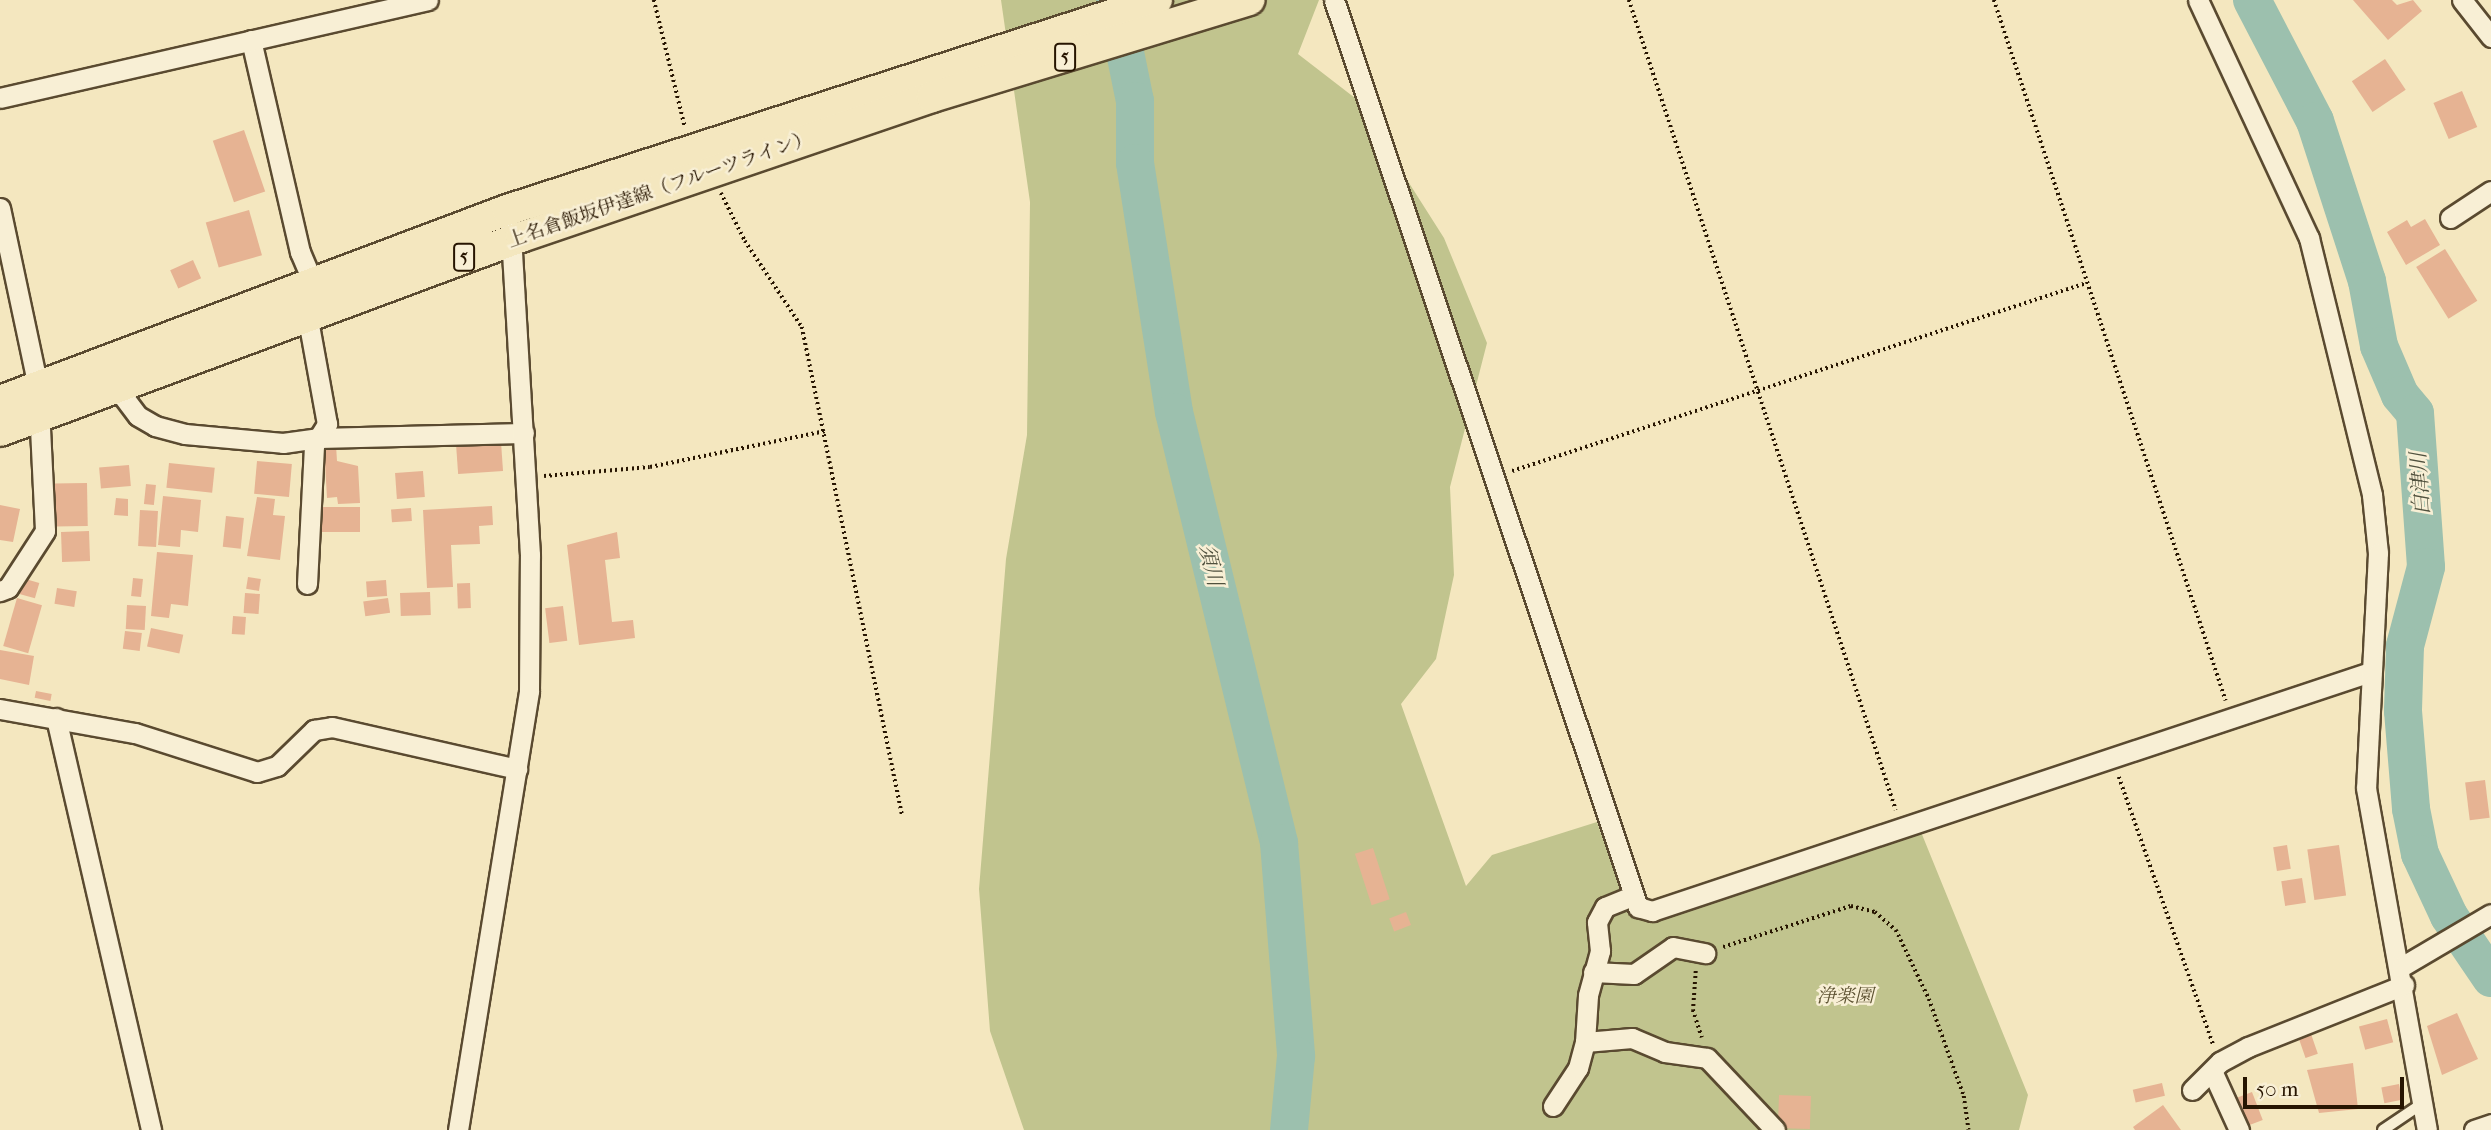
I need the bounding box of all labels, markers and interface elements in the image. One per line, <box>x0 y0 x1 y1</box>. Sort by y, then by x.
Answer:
road number: 5 <box>1053 42 1077 72</box>
street label: 上名倉飯坂伊達線（フルーツライン） <box>504 127 816 253</box>
road number: 5 <box>452 243 476 272</box>
water label: 白津川 <box>2405 452 2435 516</box>
water label: 須川 <box>1194 542 1228 588</box>
park label: 浄楽園 <box>1817 986 1873 1008</box>
scale bar <box>2246 1064 2407 1108</box>
text: 50 m <box>2256 1077 2299 1101</box>

